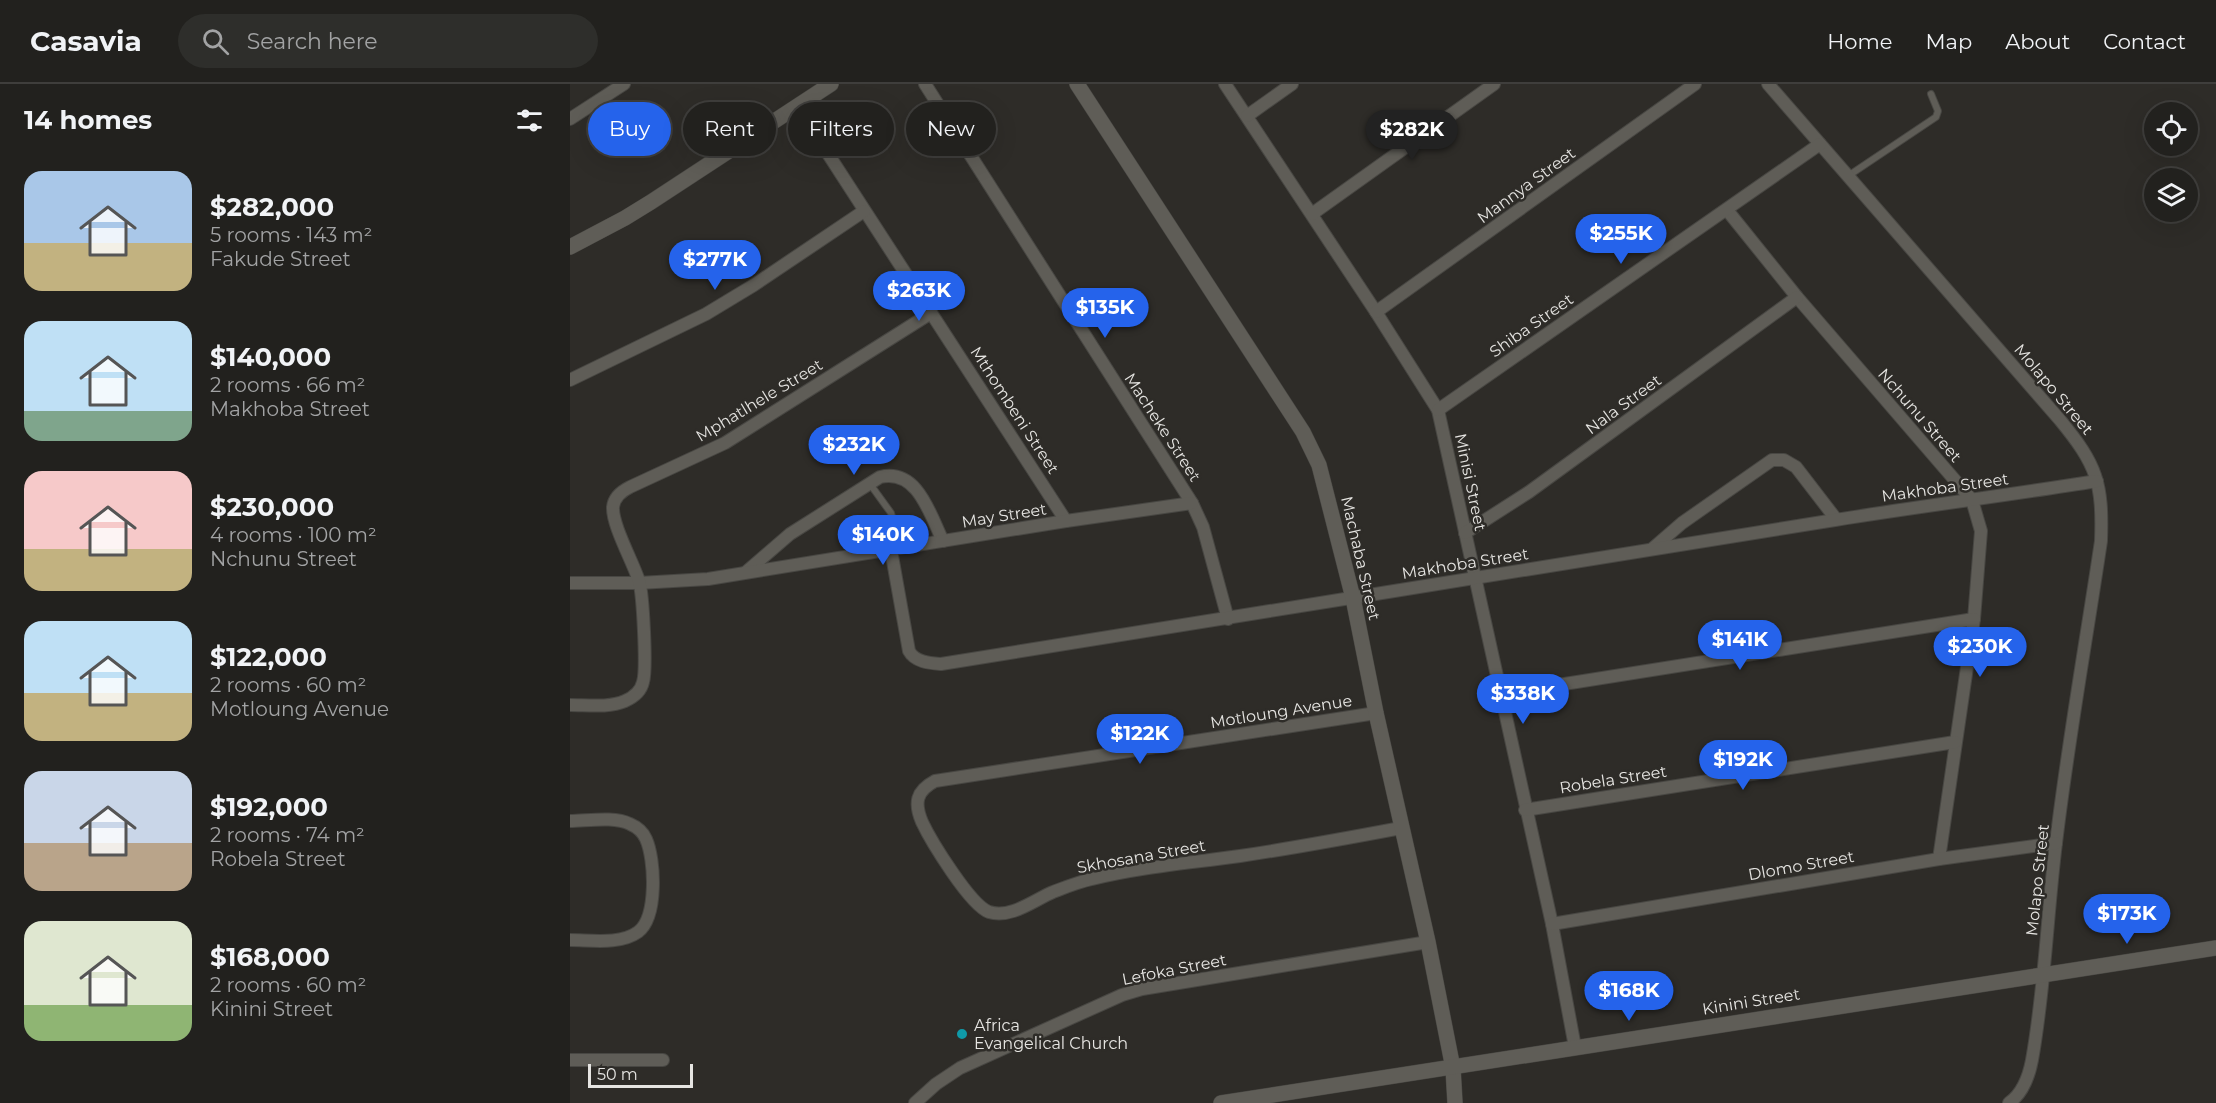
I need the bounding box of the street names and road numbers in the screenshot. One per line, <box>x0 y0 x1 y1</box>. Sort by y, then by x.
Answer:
street label: Mannya Street <box>1474 143 1579 227</box>
street label: Shiba Street <box>1486 289 1577 361</box>
street label: Molapo Street <box>2010 340 2097 439</box>
street label: Mthombeni Street <box>966 343 1063 478</box>
street label: Mphatlhele Street <box>693 355 826 446</box>
street label: Nchunu Street <box>1874 365 1966 466</box>
street label: Macheke Street <box>1120 369 1205 486</box>
street label: Nala Street <box>1582 370 1665 438</box>
street label: Minisi Street <box>1451 432 1490 533</box>
street label: Makhoba Street <box>1880 469 2010 506</box>
street label: Machaba Street <box>1337 494 1384 622</box>
street label: May Street <box>960 499 1048 532</box>
street label: Makhoba Street <box>1400 544 1530 583</box>
street label: Motloung Avenue <box>1209 691 1353 732</box>
street label: Robela Street <box>1558 762 1669 797</box>
street label: Molapo Street <box>2022 823 2053 937</box>
street label: Skhosana Street <box>1075 836 1207 877</box>
street label: Dlomo Street <box>1747 847 1856 884</box>
street label: Lefoka Street <box>1120 950 1228 989</box>
street label: Kinini Street <box>1701 984 1802 1019</box>

